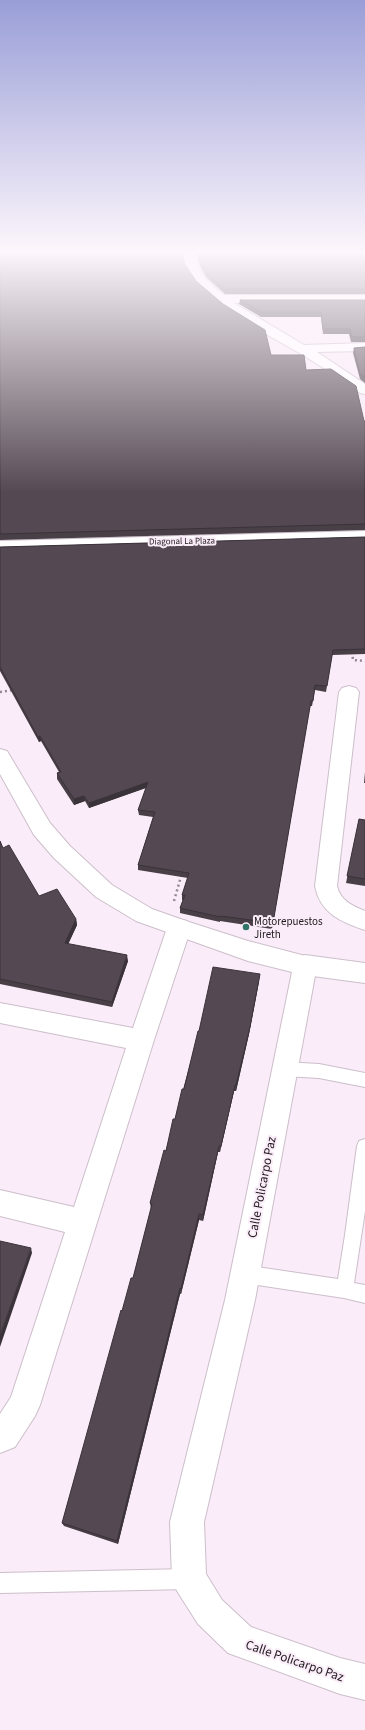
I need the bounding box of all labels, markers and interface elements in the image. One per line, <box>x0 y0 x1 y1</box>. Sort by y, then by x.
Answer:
street label: Diagonal La Plaza <box>149 534 215 549</box>
place label: Motorepuestos Jireth <box>254 914 323 942</box>
marker: Motorepuestos Jireth <box>241 922 251 932</box>
street label: Calle Policarpo Paz <box>243 1135 281 1239</box>
street label: Calle Policarpo Paz <box>243 1636 347 1686</box>

